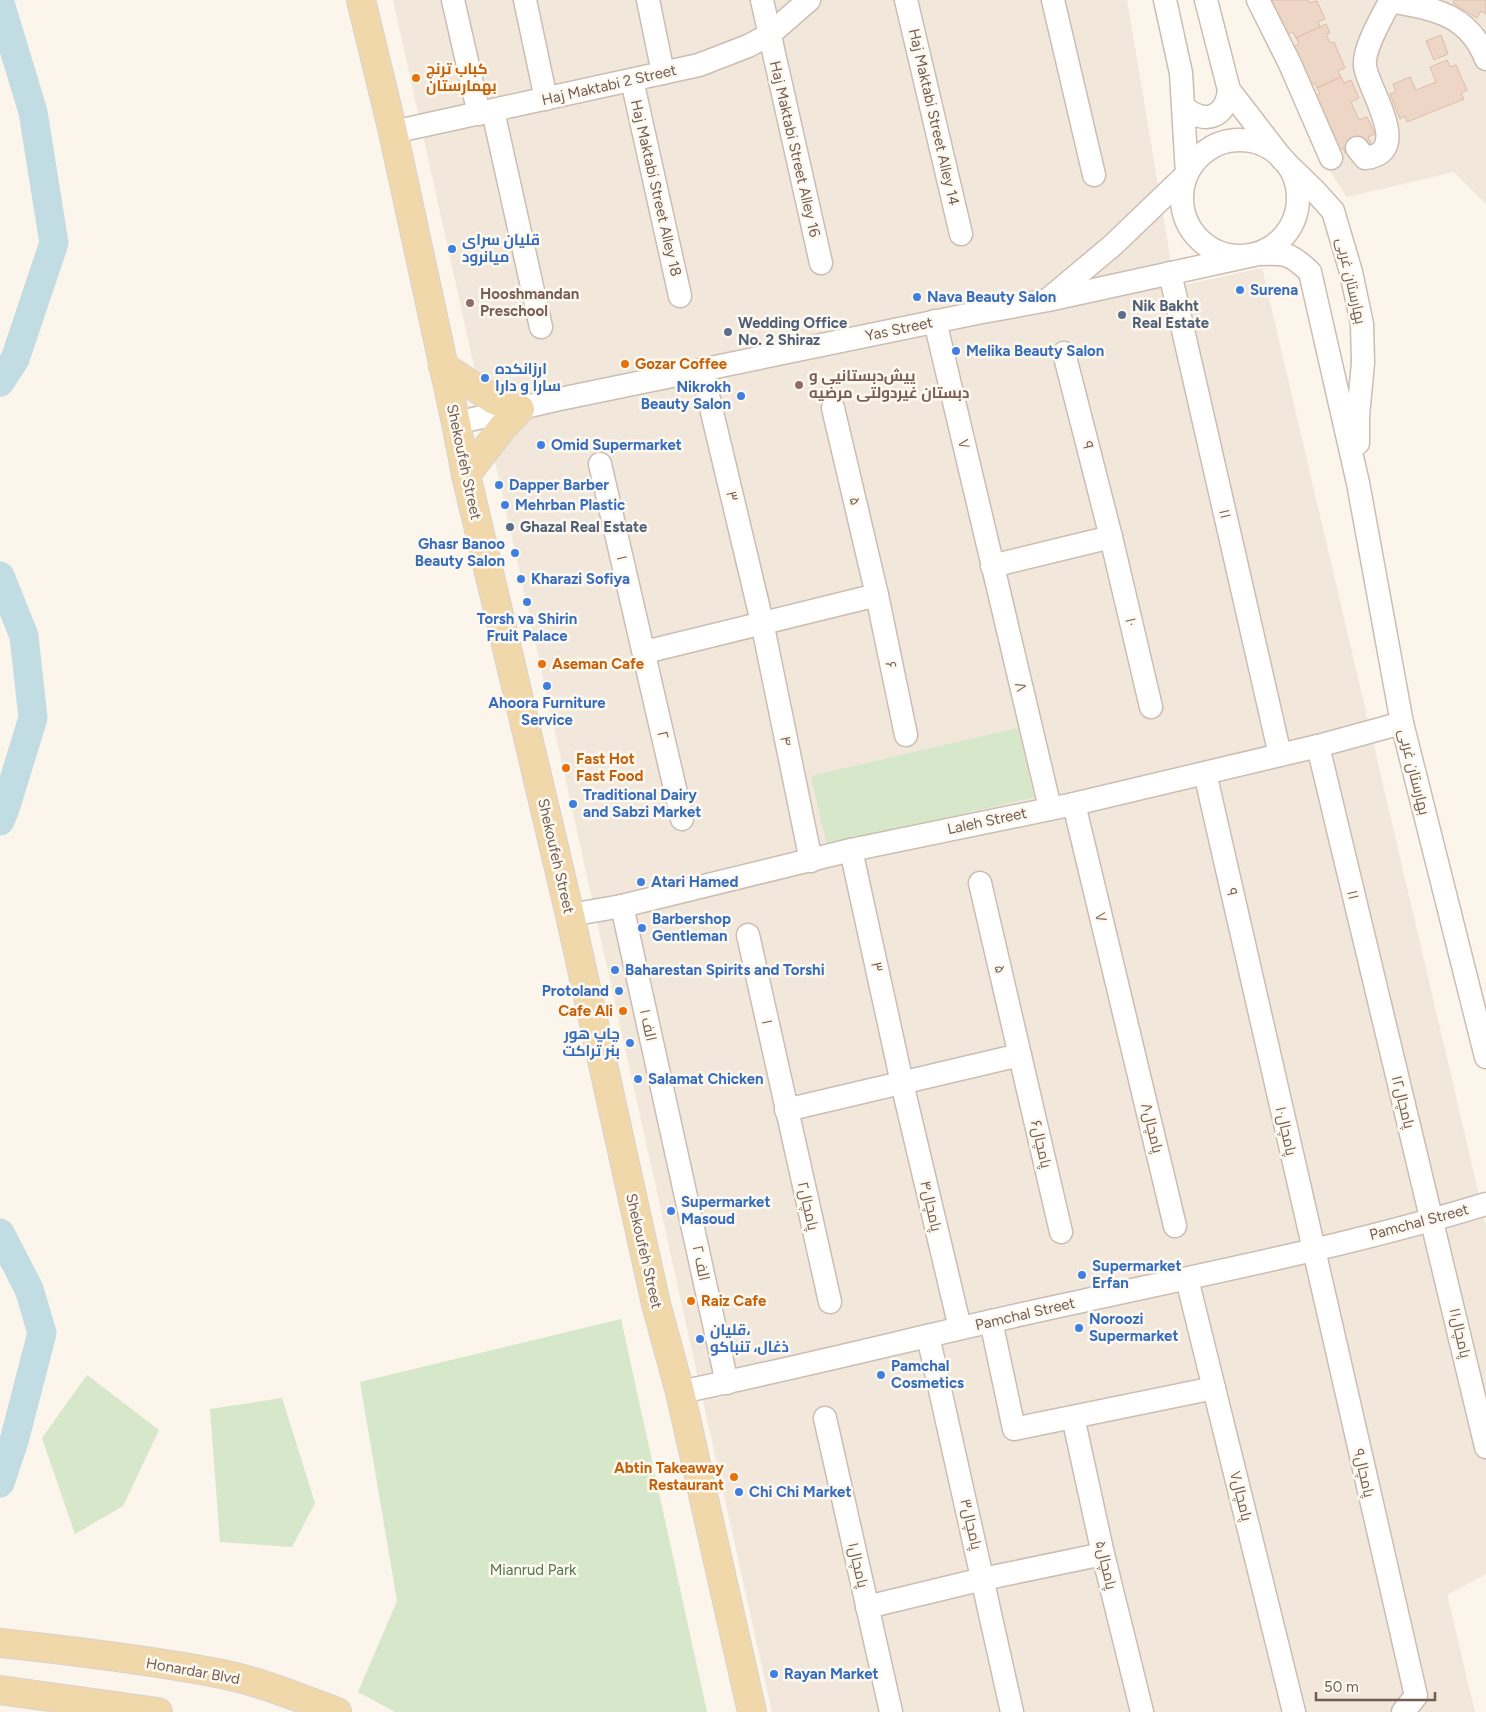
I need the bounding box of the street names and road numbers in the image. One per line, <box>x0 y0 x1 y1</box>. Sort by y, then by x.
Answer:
street label: Haj Maktabi Street Alley 14 <box>905 27 963 207</box>
street label: Haj Maktabi Street Alley 16 <box>766 59 824 239</box>
street label: Haj Maktabi 2 Street <box>540 61 678 109</box>
street label: Haj Maktabi Street Alley 18 <box>627 98 685 278</box>
street label: بهارستان غربی <box>1331 236 1370 326</box>
street label: Yas Street <box>864 313 935 345</box>
street label: Shekoufeh Street <box>443 403 485 522</box>
street label: ۷ <box>954 437 974 451</box>
street label: ۹ <box>1078 439 1098 451</box>
street label: ۳ <box>722 489 742 503</box>
street label: ۵ <box>845 495 865 507</box>
street label: ۱۱ <box>1215 507 1235 521</box>
street label: ۱ <box>613 554 631 562</box>
street label: ۱۰ <box>1121 616 1141 628</box>
street label: ۶ <box>881 660 901 670</box>
street label: ۸ <box>1011 680 1031 694</box>
street label: بهارستان غربی <box>1394 727 1433 817</box>
street label: ۲ <box>653 729 673 741</box>
street label: ۴ <box>776 734 796 748</box>
street label: Shekoufeh Street <box>534 797 578 916</box>
street label: Laleh Street <box>946 804 1029 838</box>
street label: ۹ <box>1222 886 1242 898</box>
street label: ۱۱ <box>1343 888 1363 902</box>
street label: ۷ <box>1091 910 1111 924</box>
street label: ۳ <box>867 960 887 974</box>
street label: ۵ <box>990 963 1010 975</box>
street label: ۱ الف <box>636 1007 660 1043</box>
street label: ۱ <box>758 1018 776 1026</box>
street label: پامچال۱۲ <box>1387 1074 1418 1131</box>
street label: پامچال۸ <box>1136 1101 1167 1155</box>
street label: پامچال۱۰ <box>1271 1105 1300 1158</box>
street label: پامچال۶ <box>1026 1118 1055 1170</box>
street label: پامچال۴ <box>915 1179 946 1233</box>
street label: پامچال۲ <box>793 1180 822 1232</box>
street label: Shekoufeh Street <box>622 1192 666 1311</box>
street label: Pamchal Street <box>1367 1200 1471 1244</box>
street label: ۲ الف <box>688 1244 714 1282</box>
street label: Pamchal Street <box>973 1294 1077 1334</box>
street label: پامچال۱۱ <box>1445 1306 1474 1360</box>
street label: پامچال۹ <box>1349 1447 1378 1499</box>
street label: پامچال۷ <box>1225 1469 1256 1523</box>
street label: پامچال۳ <box>955 1497 986 1551</box>
street label: پامچال۵ <box>1091 1539 1120 1591</box>
street label: پامچال۱ <box>843 1540 872 1590</box>
street label: Honardar Blvd <box>145 1654 241 1688</box>

